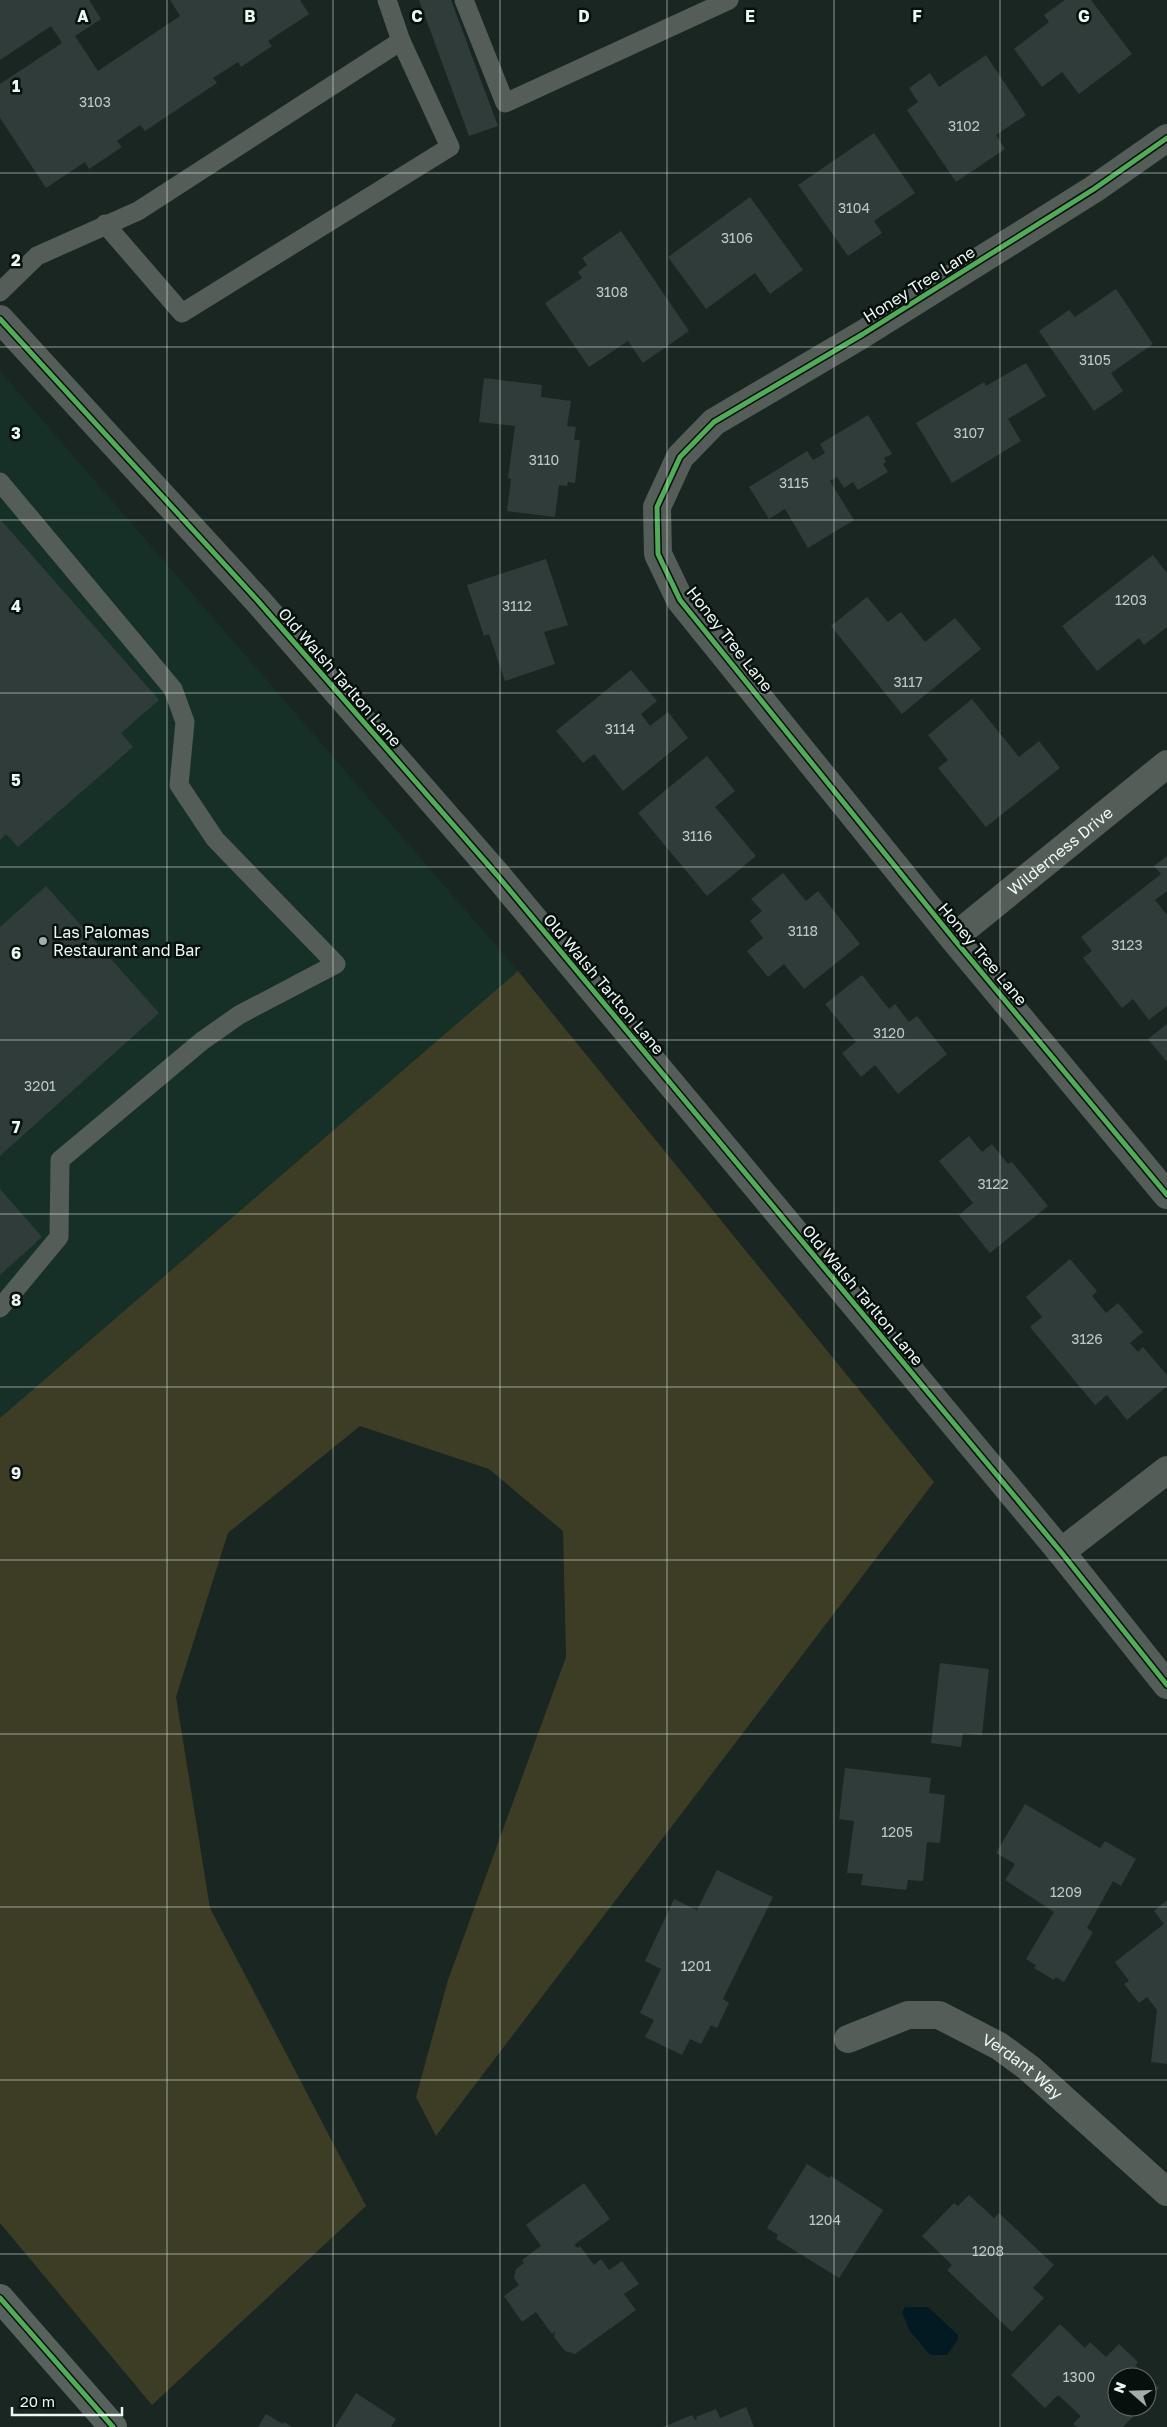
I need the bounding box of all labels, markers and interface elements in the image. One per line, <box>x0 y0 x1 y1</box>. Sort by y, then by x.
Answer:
text: A <box>77 6 89 26</box>
text: B <box>244 6 256 26</box>
text: C <box>411 6 423 26</box>
text: D <box>578 6 590 26</box>
text: E <box>745 6 755 26</box>
text: F <box>912 6 922 26</box>
text: G <box>1078 6 1090 26</box>
text: 1 <box>12 76 20 96</box>
house number: 3103 <box>79 93 111 110</box>
house number: 3102 <box>948 117 980 134</box>
house number: 3104 <box>838 199 870 216</box>
house number: 3106 <box>721 229 753 246</box>
street label: Honey Tree Lane <box>859 242 979 326</box>
text: 2 <box>11 250 21 270</box>
house number: 3108 <box>596 283 628 300</box>
house number: 3105 <box>1079 351 1111 368</box>
text: 3 <box>11 423 21 443</box>
house number: 3107 <box>953 424 985 441</box>
house number: 3110 <box>529 451 559 468</box>
house number: 3115 <box>779 474 809 491</box>
street label: Honey Tree Lane <box>683 582 777 696</box>
house number: 1203 <box>1115 591 1147 608</box>
text: 4 <box>11 596 21 616</box>
house number: 3112 <box>502 597 532 614</box>
street label: Old Walsh Tarlton Lane <box>274 603 406 751</box>
house number: 3117 <box>893 673 923 690</box>
house number: 3114 <box>605 720 635 737</box>
text: 5 <box>11 770 21 790</box>
street label: Wilderness Drive <box>1003 802 1117 900</box>
house number: 3116 <box>682 827 712 844</box>
street label: Honey Tree Lane <box>934 899 1032 1009</box>
street label: Old Walsh Tarlton Lane <box>539 910 669 1058</box>
place label: Las Palomas Restaurant and Bar <box>53 922 201 960</box>
house number: 3118 <box>788 922 818 939</box>
marker: Las Palomas Restaurant and Bar <box>37 935 49 947</box>
house number: 3123 <box>1111 936 1143 953</box>
text: 6 <box>11 943 21 963</box>
house number: 3120 <box>873 1024 905 1041</box>
house number: 3201 <box>24 1077 56 1094</box>
text: 7 <box>12 1117 21 1137</box>
house number: 3122 <box>977 1175 1009 1192</box>
street label: Old Walsh Tarlton Lane <box>798 1221 928 1369</box>
text: 8 <box>11 1290 21 1310</box>
house number: 3126 <box>1071 1330 1103 1347</box>
text: 9 <box>11 1463 21 1483</box>
house number: 1205 <box>881 1823 913 1840</box>
house number: 1209 <box>1050 1883 1082 1900</box>
house number: 1201 <box>681 1957 711 1974</box>
street label: Verdant Way <box>979 2029 1067 2103</box>
house number: 1204 <box>809 2211 841 2228</box>
house number: 1208 <box>972 2242 1004 2259</box>
north arrow <box>1107 2367 1157 2417</box>
house number: 1300 <box>1063 2368 1095 2385</box>
text: N <box>1110 2379 1129 2395</box>
scale bar <box>12 2384 122 2416</box>
text: 20 m <box>20 2392 55 2410</box>

